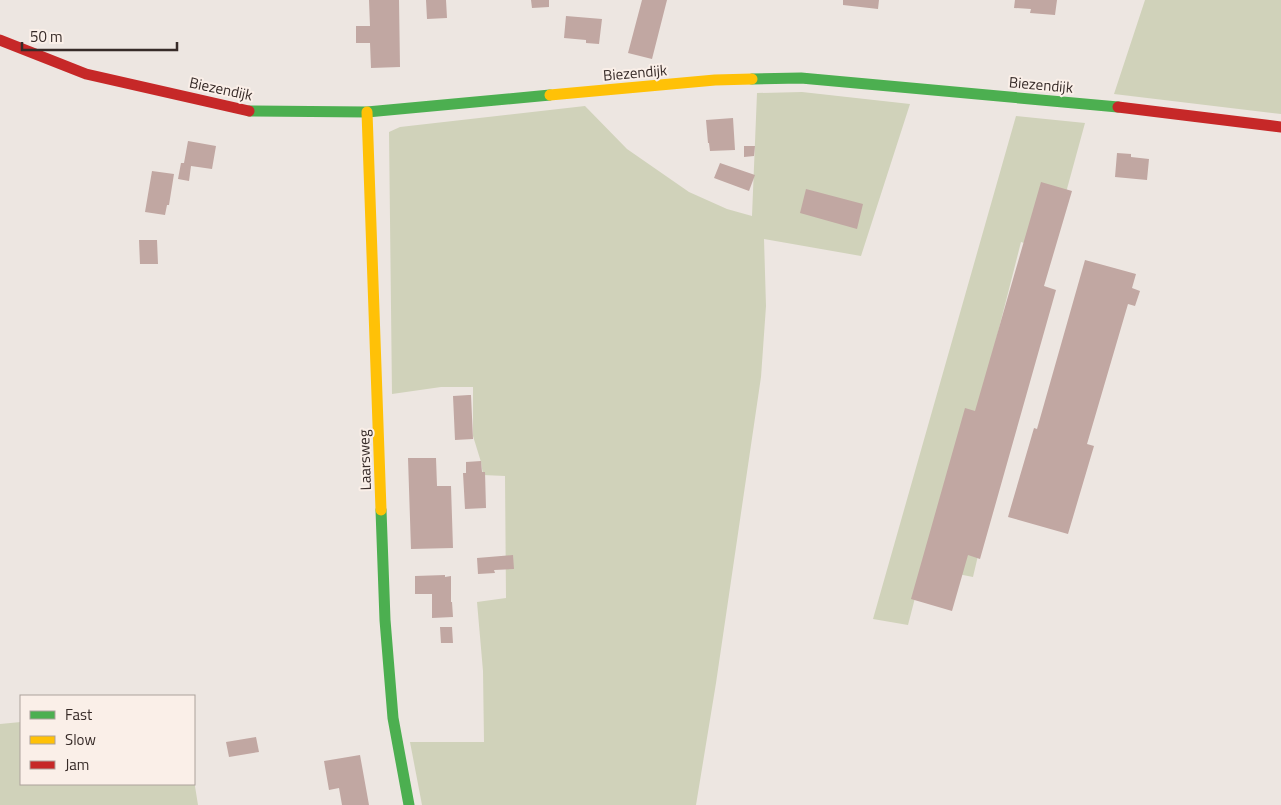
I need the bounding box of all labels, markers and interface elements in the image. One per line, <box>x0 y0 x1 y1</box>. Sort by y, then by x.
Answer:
scale bar <box>22 20 178 52</box>
text: 50 m <box>30 25 63 48</box>
street label: Biezendijk <box>602 58 668 87</box>
street label: Biezendijk <box>1008 70 1074 99</box>
street label: Biezendijk <box>187 71 255 106</box>
street label: Laarsweg <box>352 429 377 491</box>
legend <box>20 695 195 785</box>
text: Fast <box>65 703 93 726</box>
text: Slow <box>65 728 96 751</box>
text: Jam <box>65 753 89 776</box>

